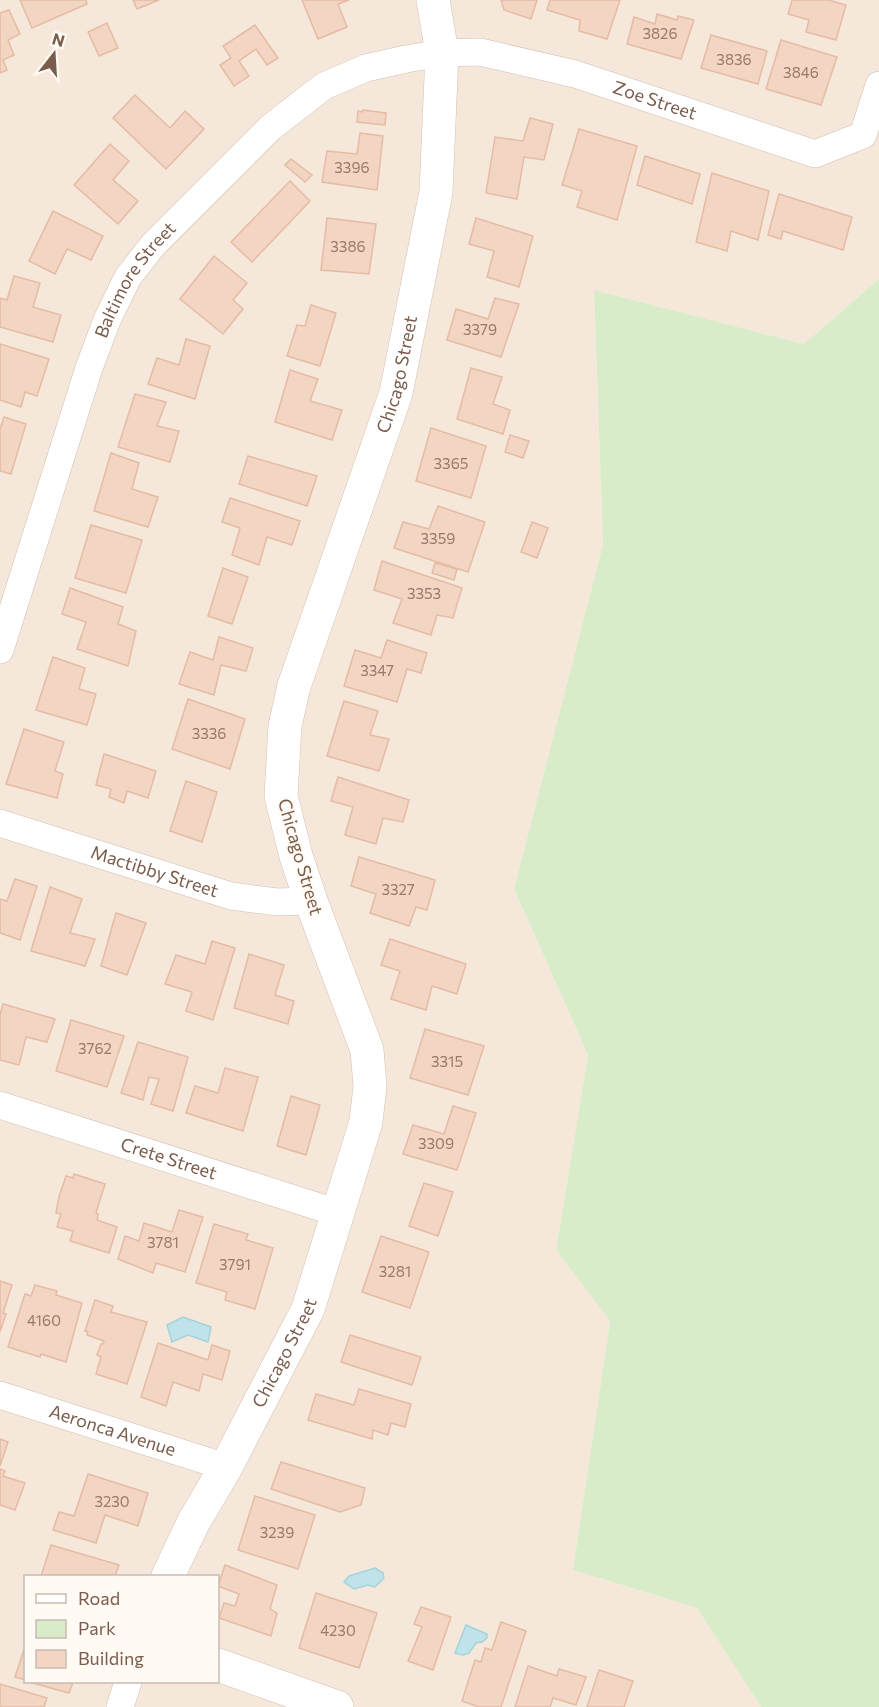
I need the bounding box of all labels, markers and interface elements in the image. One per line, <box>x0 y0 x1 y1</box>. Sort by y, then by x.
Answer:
north arrow <box>24 24 84 84</box>
house number: 3826 <box>642 24 678 42</box>
text: N <box>50 28 67 50</box>
house number: 3836 <box>716 50 752 68</box>
house number: 3846 <box>783 63 819 81</box>
street label: Zoe Street <box>610 75 700 124</box>
house number: 3396 <box>334 158 370 176</box>
street label: Baltimore Street <box>89 217 180 341</box>
house number: 3386 <box>330 237 366 255</box>
street label: Chicago Street <box>371 314 421 436</box>
house number: 3379 <box>463 320 497 338</box>
house number: 3365 <box>434 454 468 472</box>
house number: 3359 <box>421 529 455 547</box>
house number: 3353 <box>407 584 441 602</box>
house number: 3347 <box>360 661 394 679</box>
house number: 3336 <box>192 724 226 742</box>
street label: Chicago Street <box>274 796 328 918</box>
street label: Mactibby Street <box>88 840 221 901</box>
house number: 3327 <box>381 880 415 898</box>
house number: 3762 <box>78 1039 112 1057</box>
house number: 3315 <box>431 1052 463 1070</box>
street label: Crete Street <box>118 1132 220 1184</box>
house number: 3309 <box>418 1134 454 1152</box>
house number: 3781 <box>147 1233 179 1251</box>
house number: 3791 <box>219 1255 251 1273</box>
house number: 3281 <box>379 1262 411 1280</box>
street label: Chicago Street <box>247 1295 321 1411</box>
house number: 4160 <box>27 1311 61 1329</box>
street label: Aeronca Avenue <box>47 1399 179 1460</box>
house number: 3230 <box>94 1492 130 1510</box>
house number: 3239 <box>260 1523 294 1541</box>
legend <box>24 1575 219 1683</box>
text: Road <box>78 1587 120 1609</box>
text: Park <box>78 1617 116 1639</box>
house number: 4230 <box>320 1621 356 1639</box>
text: Building <box>78 1647 144 1669</box>

